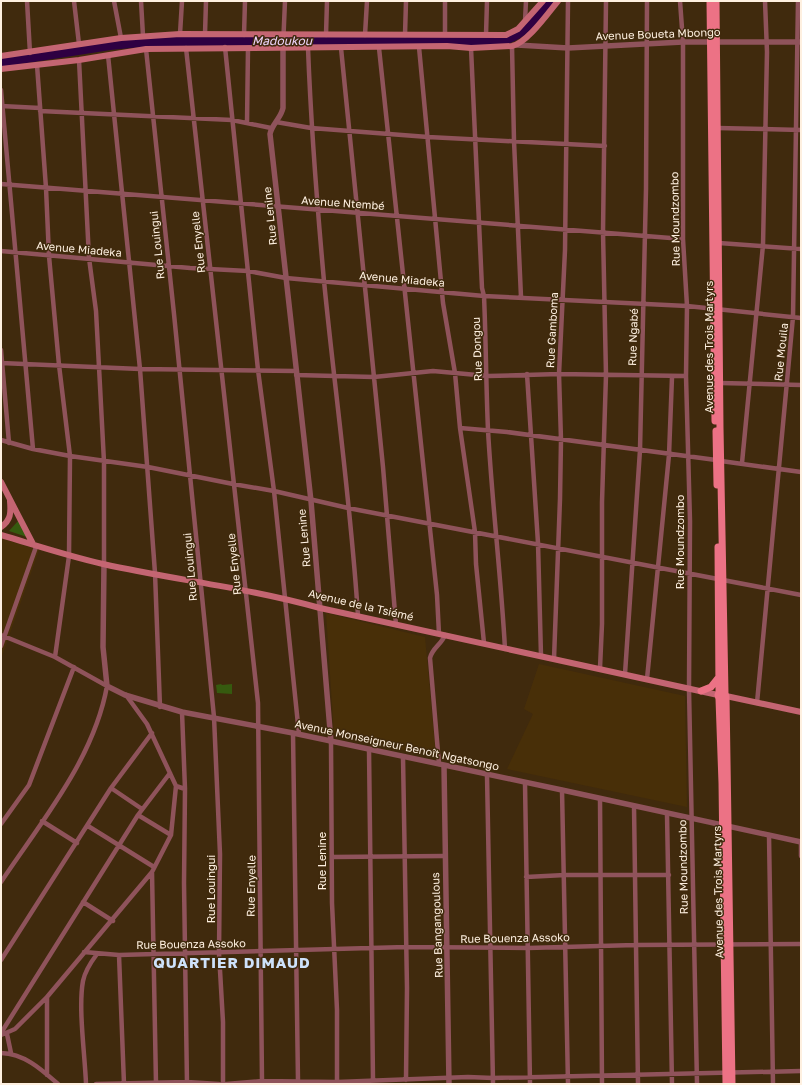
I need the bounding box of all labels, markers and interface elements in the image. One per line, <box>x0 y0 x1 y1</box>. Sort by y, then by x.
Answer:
street label: Avenue Boueta Mbongo <box>595 25 721 42</box>
water label: Madoukou <box>252 33 313 48</box>
street label: Rue Moundzombo <box>667 171 682 266</box>
street label: Rue Lenine <box>260 186 279 246</box>
street label: Avenue Ntembé <box>301 193 385 212</box>
street label: Rue Louingui <box>146 210 167 280</box>
street label: Rue Enyelle <box>188 211 207 274</box>
street label: Avenue Miadeka <box>36 238 122 259</box>
street label: Avenue Miadeka <box>359 268 445 289</box>
street label: Avenue des Trois Martyrs <box>702 281 715 413</box>
street label: Rue Gamboma <box>543 292 560 368</box>
street label: Rue Ngabé <box>625 308 640 366</box>
street label: Rue Dongou <box>469 317 484 381</box>
street label: Rue Mouila <box>771 322 790 382</box>
street label: Rue Moundzombo <box>673 494 686 589</box>
street label: Rue Lenine <box>294 508 313 568</box>
street label: Rue Louingui <box>180 532 199 602</box>
street label: Rue Enyelle <box>224 533 243 596</box>
street label: Avenue de la Tsiémé <box>307 586 415 623</box>
street label: Avenue Monseigneur Benoît Ngatsongo <box>294 716 501 773</box>
street label: Rue Moundzombo <box>675 819 690 914</box>
street label: Avenue des Trois Martyrs <box>710 825 725 958</box>
street label: Rue Lenine <box>315 832 328 890</box>
street label: Rue Louingui <box>204 855 217 923</box>
street label: Rue Enyelle <box>243 855 258 917</box>
street label: Rue Bangangoulous <box>428 872 445 978</box>
street label: Rue Bouenza Assoko <box>460 930 570 945</box>
street label: Rue Bouenza Assoko <box>136 936 246 951</box>
district label: QUARTIER DIMAUD <box>153 953 311 971</box>

